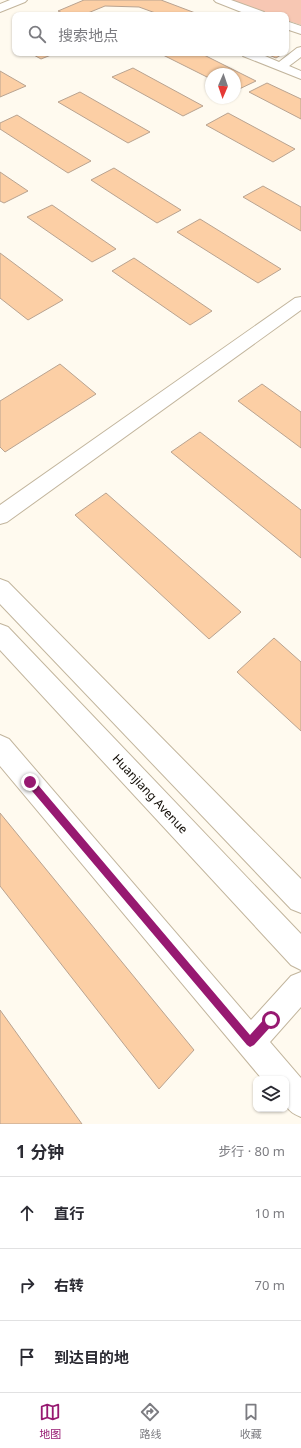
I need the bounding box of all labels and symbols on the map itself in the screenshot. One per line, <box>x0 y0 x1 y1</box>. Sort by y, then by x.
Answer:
north arrow <box>205 68 241 104</box>
street label: Huanjiang Avenue <box>109 750 192 837</box>
route end <box>21 773 39 791</box>
route start <box>262 1011 280 1029</box>

